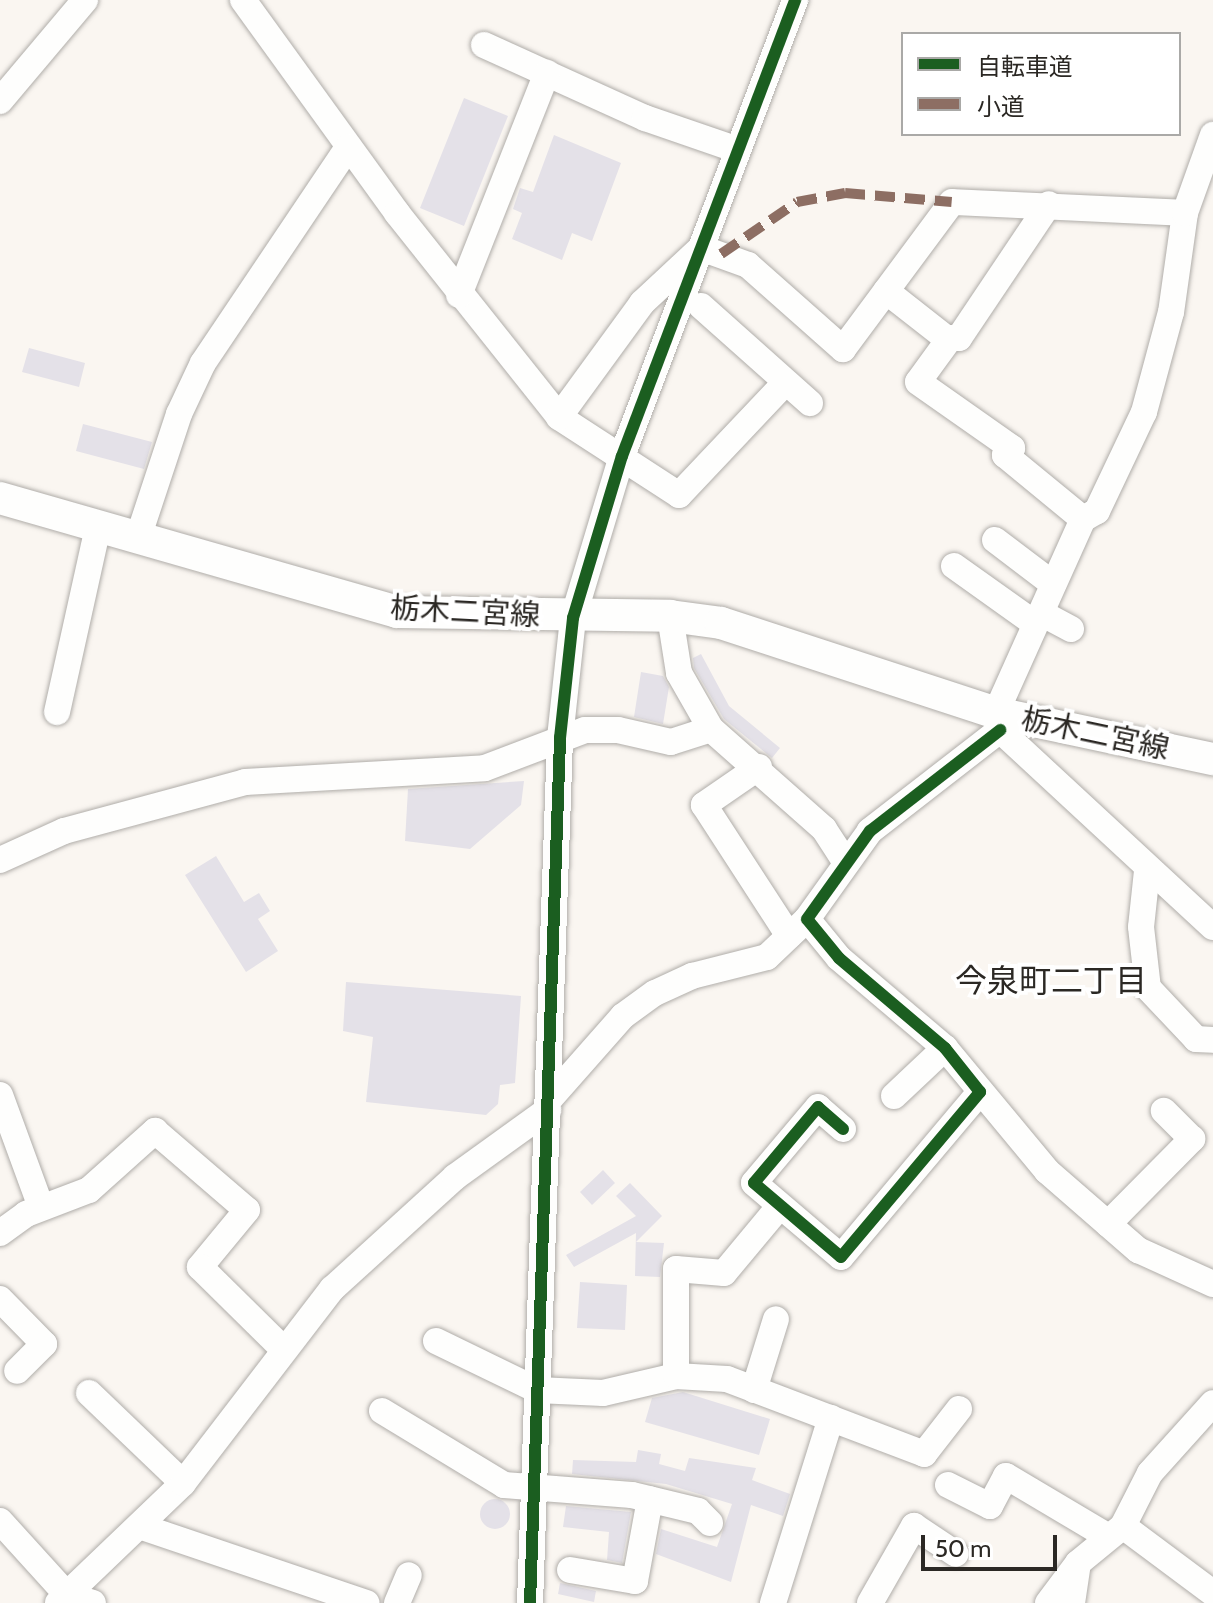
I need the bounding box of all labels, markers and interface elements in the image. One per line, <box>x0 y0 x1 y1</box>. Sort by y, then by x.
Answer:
legend <box>901 32 1181 136</box>
text: 自転車道 <box>977 52 1073 81</box>
text: 小道 <box>977 92 1025 121</box>
street label: 栃木二宮線 <box>389 590 541 634</box>
street label: 栃木二宮線 <box>1018 701 1172 767</box>
district label: 今泉町二丁目 <box>955 962 1147 1000</box>
scale bar <box>925 1519 1061 1569</box>
text: 50 m <box>935 1534 991 1563</box>

